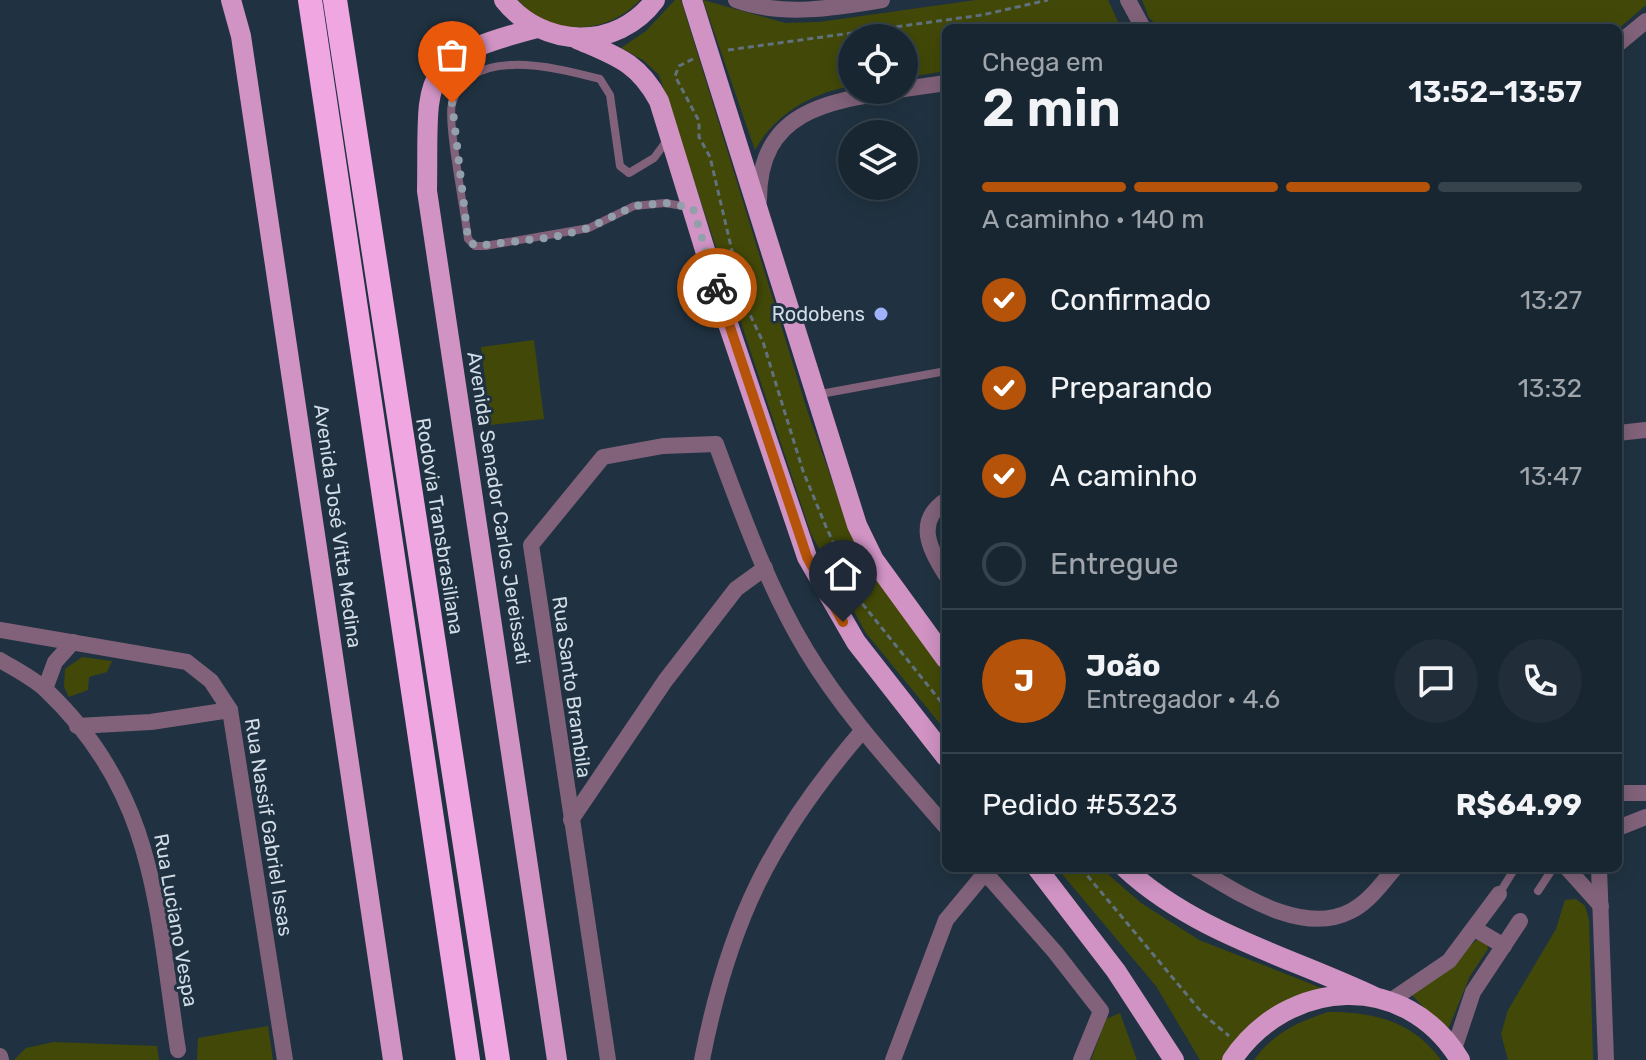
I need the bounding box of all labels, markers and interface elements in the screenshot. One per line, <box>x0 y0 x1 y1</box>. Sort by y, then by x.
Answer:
pin <box>418 21 486 103</box>
map controls <box>838 24 918 200</box>
button: locate <box>838 24 918 104</box>
icon: bag <box>430 33 474 77</box>
text: Chega em <box>982 47 1104 78</box>
text: 13:52–13:57 <box>1408 74 1582 110</box>
text: 2 min <box>982 77 1121 139</box>
button: layers <box>838 120 918 200</box>
text: A caminho · 140 m <box>982 204 1204 235</box>
courier <box>677 248 757 328</box>
icon: bike <box>695 266 739 310</box>
icon: check <box>982 278 1026 322</box>
text: Confirmado <box>1050 282 1211 318</box>
text: 13:27 <box>1520 285 1582 316</box>
place label: Rodobens <box>772 302 865 326</box>
marker: Rodobens <box>872 305 890 323</box>
street label: Avenida Senador Carlos Jereissati <box>462 350 536 666</box>
icon: check <box>982 366 1026 410</box>
text: Preparando <box>1050 370 1213 406</box>
text: 13:32 <box>1518 373 1582 404</box>
street label: Avenida José Vitta Medina <box>309 403 367 649</box>
street label: Rodovia Transbrasiliana <box>411 416 469 636</box>
icon: check <box>982 454 1026 498</box>
text: A caminho <box>1050 458 1197 494</box>
text: 13:47 <box>1520 461 1582 492</box>
pin <box>809 540 877 622</box>
text: Entregue <box>1050 546 1179 582</box>
icon: home <box>821 552 865 596</box>
street label: Rua Santo Brambila <box>547 595 597 779</box>
button: chat <box>1394 639 1478 723</box>
button: phone <box>1498 639 1582 723</box>
text: João <box>1086 648 1161 684</box>
text: J <box>1014 663 1034 699</box>
text: Entregador · 4.6 <box>1086 684 1280 715</box>
street label: Rua Nassif Gabriel Issas <box>240 716 298 938</box>
text: Pedido #5323 <box>982 787 1178 823</box>
text: R$64.99 <box>1456 787 1582 823</box>
street label: Rua Luciano Vespa <box>149 832 203 1008</box>

